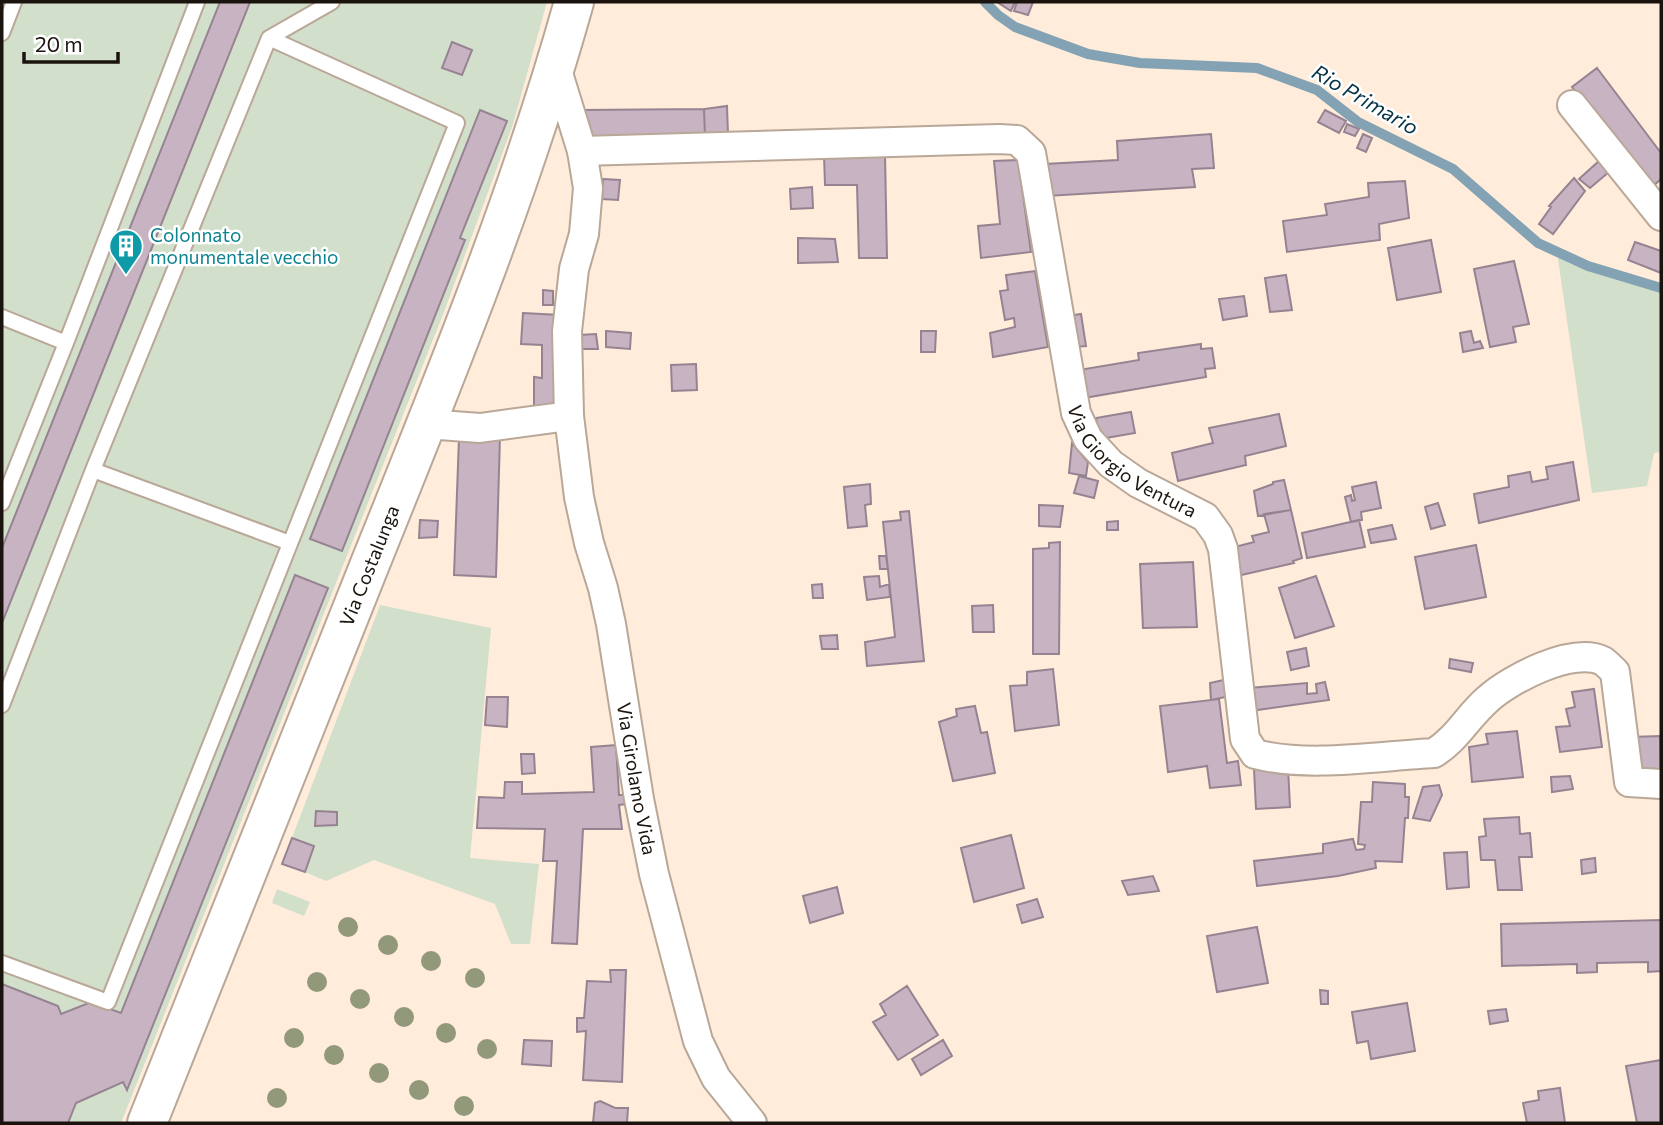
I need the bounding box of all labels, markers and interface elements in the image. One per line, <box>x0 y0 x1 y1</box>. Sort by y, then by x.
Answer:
scale bar <box>24 21 119 65</box>
text: 20 m <box>35 31 83 56</box>
water label: Rio Primario <box>1308 58 1423 139</box>
place label: Colonnato monumentale vecchio <box>150 223 338 268</box>
building icon: Colonnato monumentale vecchio <box>107 227 145 276</box>
street label: Via Giorgio Ventura <box>1064 403 1201 522</box>
street label: Via Costalunga <box>334 502 404 629</box>
street label: Via Girolamo Vida <box>613 701 662 857</box>

